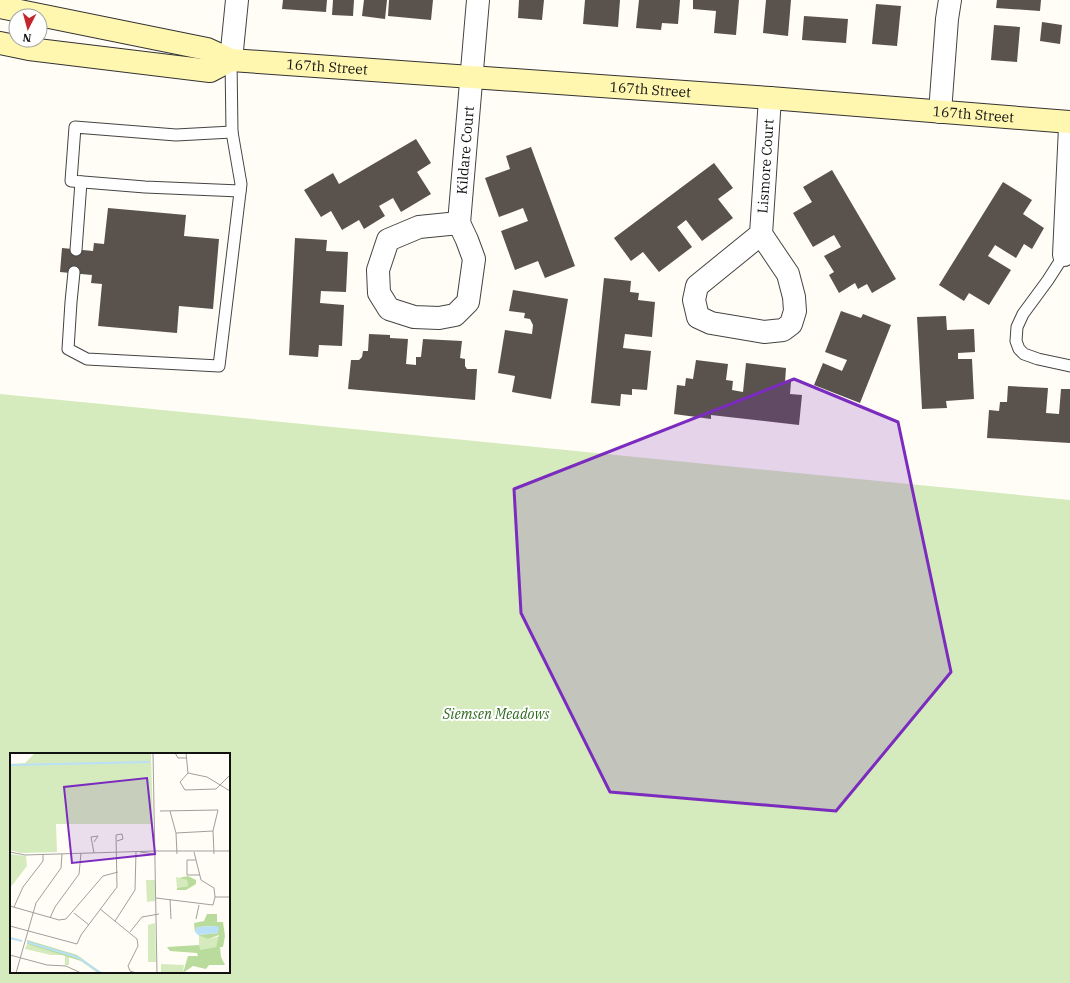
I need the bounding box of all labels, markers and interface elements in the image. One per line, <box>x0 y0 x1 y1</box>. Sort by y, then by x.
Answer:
north arrow <box>8 8 48 48</box>
text: N <box>22 30 32 45</box>
street label: 167th Street <box>286 55 368 79</box>
street label: 167th Street <box>609 78 692 101</box>
street label: 167th Street <box>932 102 1015 126</box>
street label: Kildare Court <box>452 105 478 195</box>
street label: Lismore Court <box>753 118 778 214</box>
park label: Siemsen Meadows <box>442 705 550 723</box>
inset map <box>10 753 230 973</box>

